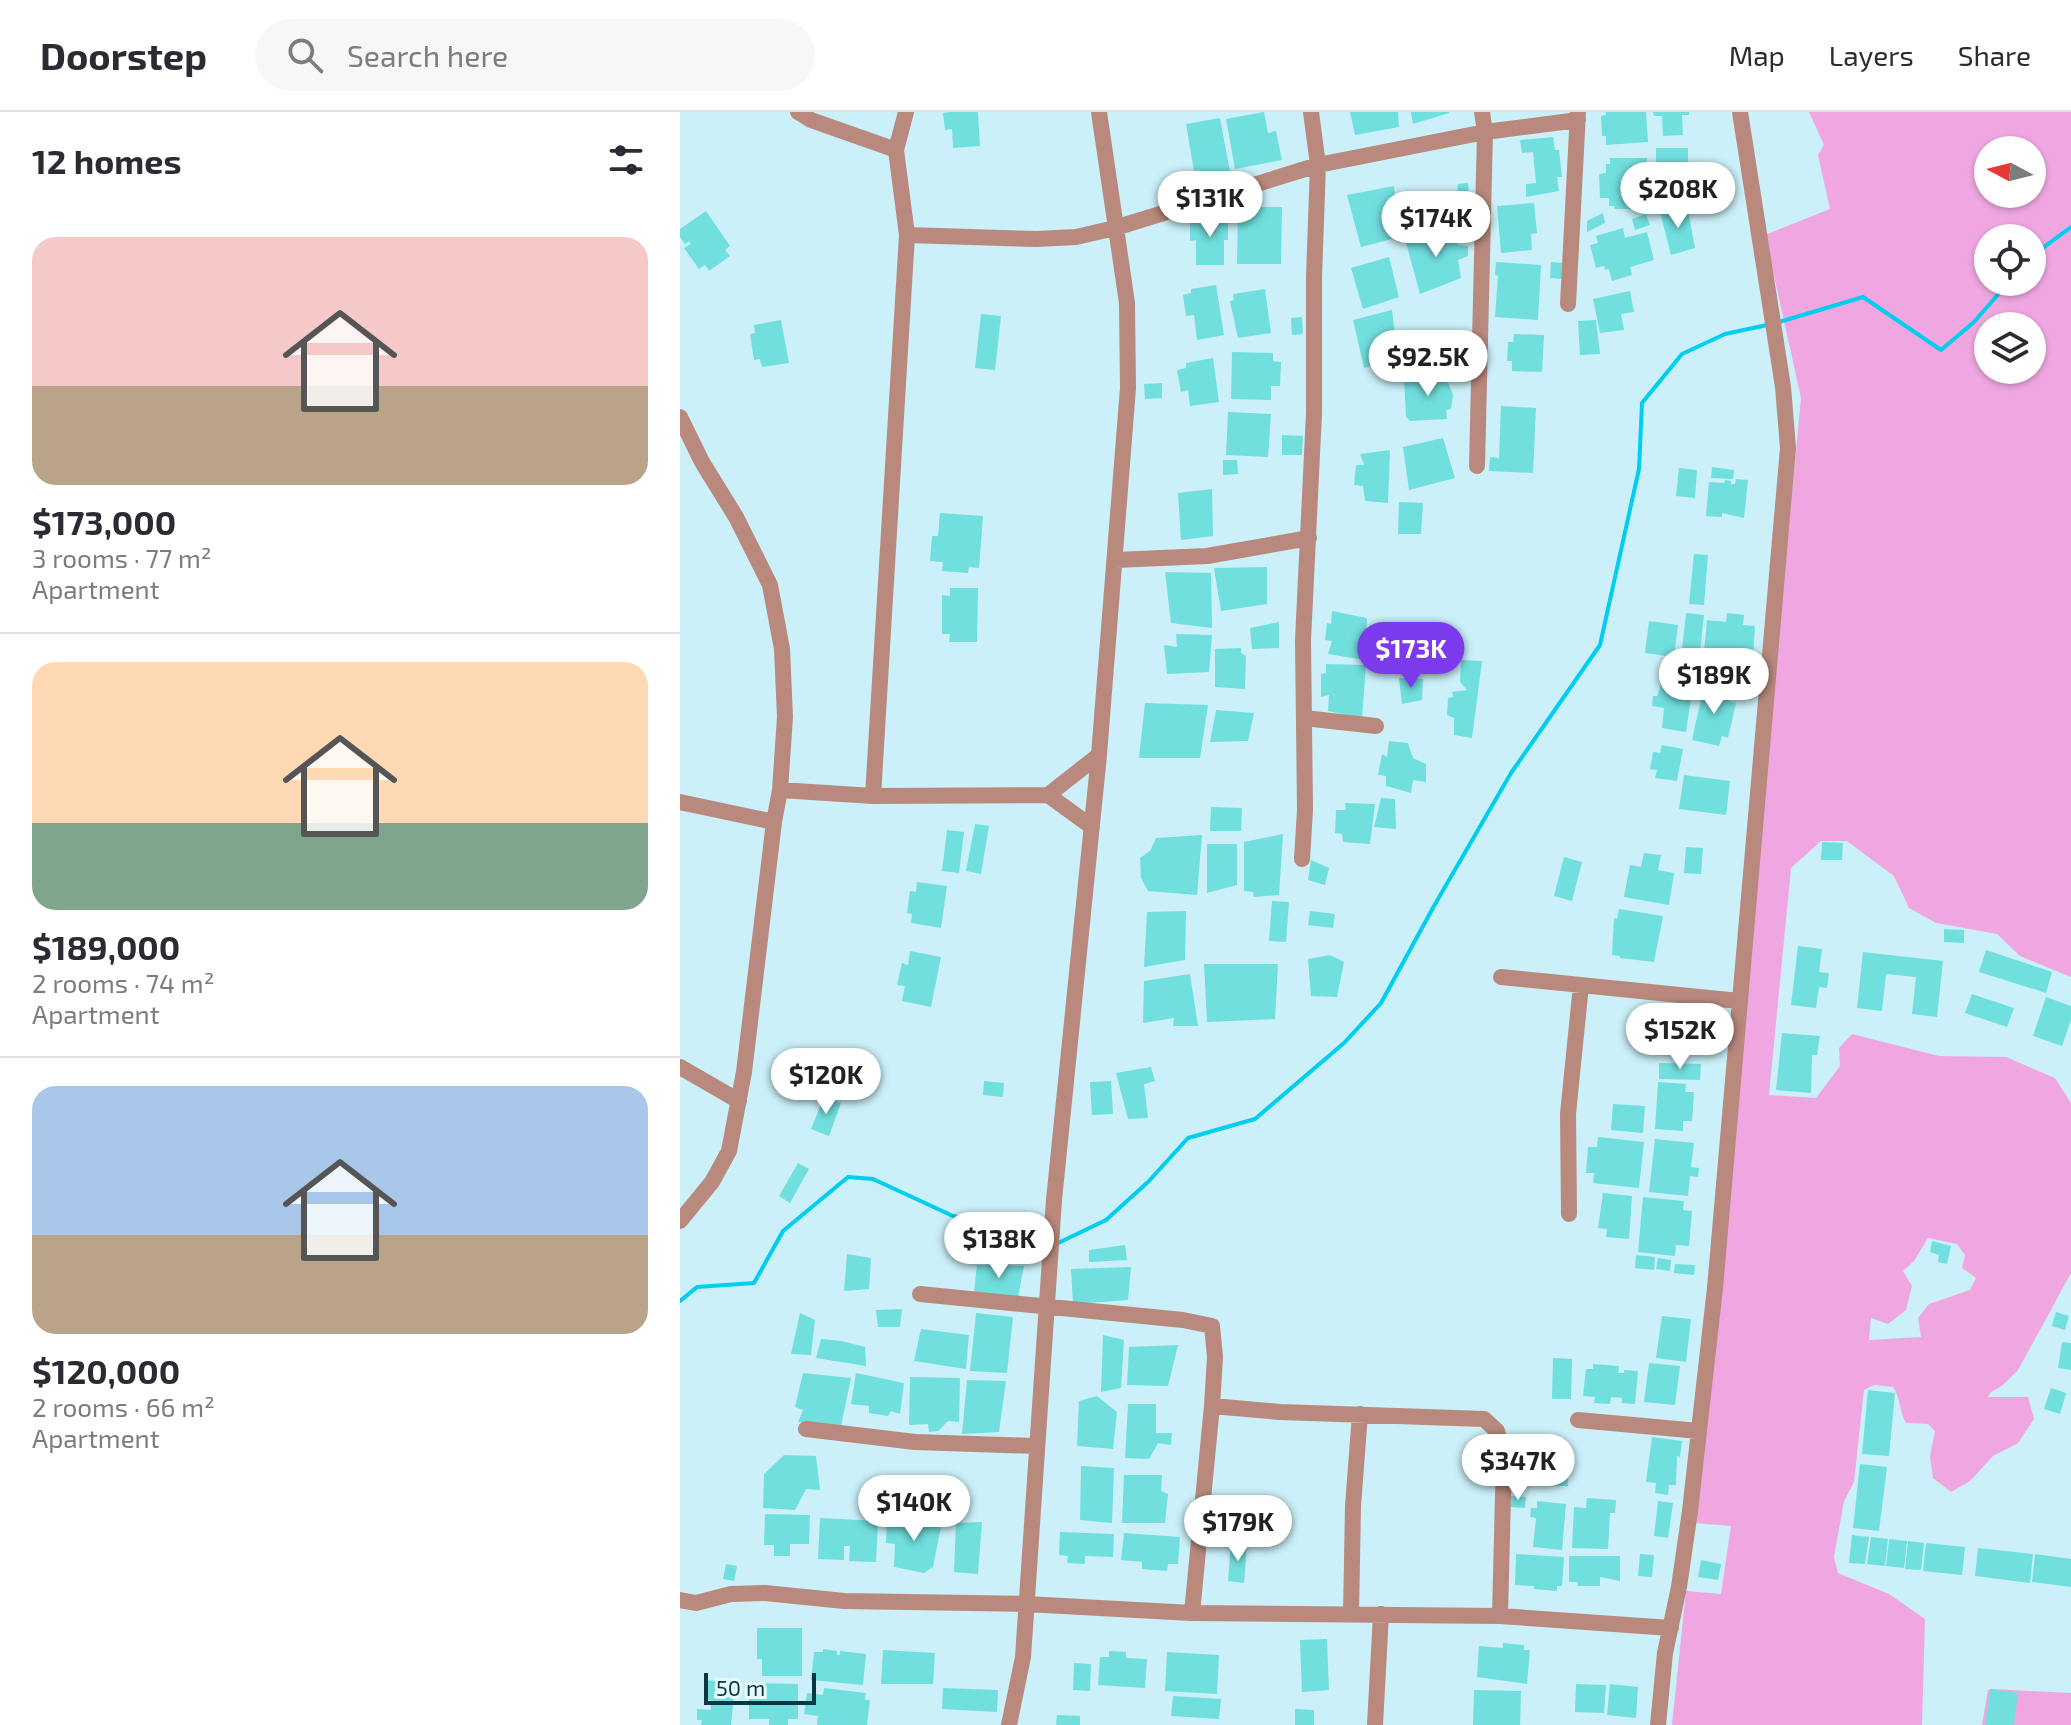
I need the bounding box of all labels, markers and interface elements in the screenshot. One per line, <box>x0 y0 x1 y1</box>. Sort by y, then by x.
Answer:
search box <box>255 19 815 91</box>
text: Doorstep <box>40 32 207 78</box>
icon: search <box>283 33 327 77</box>
text: Search here <box>347 37 508 73</box>
text: Map <box>1729 38 1785 72</box>
text: Layers <box>1829 38 1914 72</box>
text: Share <box>1958 38 2031 72</box>
north arrow <box>1974 136 2046 208</box>
map controls <box>1974 136 2046 384</box>
icon: filters <box>604 138 648 182</box>
text: 12 homes <box>32 140 181 181</box>
pin: $208K <box>1622 162 1734 230</box>
pin: $131K <box>1154 171 1266 239</box>
text: $208K <box>1638 172 1718 203</box>
text: $131K <box>1176 181 1244 212</box>
pin: $174K <box>1380 191 1492 259</box>
text: $174K <box>1399 201 1473 232</box>
button: locate <box>1974 224 2046 296</box>
icon: home <box>268 289 412 433</box>
button: layers <box>1974 312 2046 384</box>
pin: $92.5K <box>1363 330 1493 398</box>
text: $92.5K <box>1387 340 1469 371</box>
text: $173,000 <box>32 501 176 542</box>
text: 3 rooms · 77 m² <box>32 542 212 573</box>
text: Apartment <box>32 573 160 604</box>
pin: $173K <box>1355 622 1467 690</box>
text: $173K <box>1375 632 1447 663</box>
pin: $189K <box>1658 648 1770 716</box>
text: $189K <box>1677 658 1751 689</box>
icon: home <box>268 714 412 858</box>
text: $189,000 <box>32 926 180 967</box>
text: 2 rooms · 74 m² <box>32 967 214 998</box>
text: Apartment <box>32 998 160 1029</box>
pin: $152K <box>1624 1003 1736 1071</box>
text: $152K <box>1644 1013 1716 1044</box>
pin: $120K <box>770 1048 882 1116</box>
text: $120K <box>789 1058 863 1089</box>
icon: home <box>268 1138 412 1282</box>
pin: $138K <box>943 1212 1055 1280</box>
text: $138K <box>962 1222 1036 1253</box>
text: $120,000 <box>32 1350 180 1391</box>
text: 2 rooms · 66 m² <box>32 1391 215 1422</box>
text: Apartment <box>32 1422 160 1453</box>
pin: $347K <box>1462 1434 1574 1502</box>
text: $347K <box>1480 1444 1556 1475</box>
pin: $140K <box>858 1475 970 1543</box>
text: $140K <box>876 1485 952 1516</box>
pin: $179K <box>1182 1495 1294 1563</box>
text: $179K <box>1202 1505 1274 1536</box>
scale bar <box>704 1669 816 1705</box>
text: 50 m <box>716 1674 765 1700</box>

